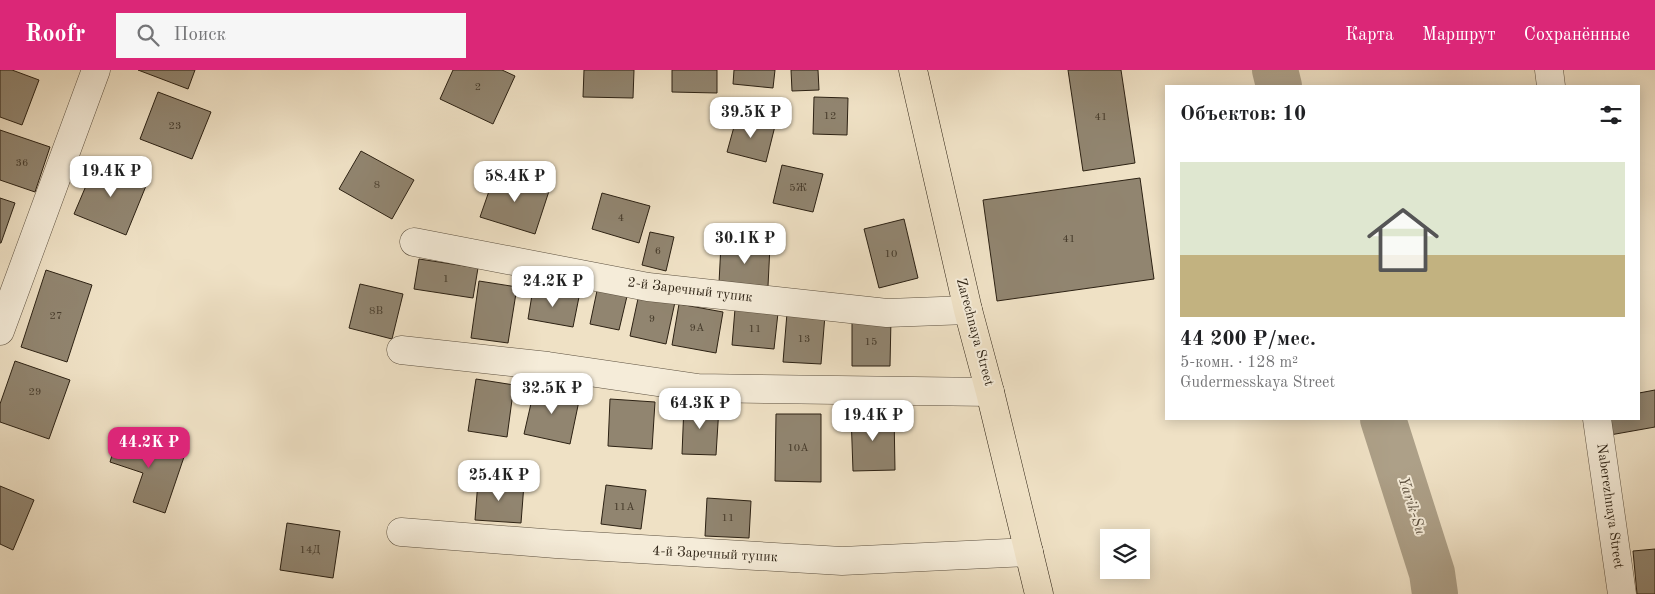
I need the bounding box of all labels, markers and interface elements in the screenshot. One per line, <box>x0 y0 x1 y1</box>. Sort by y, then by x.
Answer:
search box <box>116 13 466 58</box>
icon: search <box>134 21 162 49</box>
text: Roofr <box>25 23 86 47</box>
text: Поиск <box>174 26 226 45</box>
text: Карта <box>1345 26 1394 44</box>
text: Маршрут <box>1422 26 1496 44</box>
text: Сохранённые <box>1524 26 1630 44</box>
house number: 2 <box>475 82 481 93</box>
pin: 39.5K ₽ <box>705 97 797 139</box>
icon: filters <box>1597 101 1625 129</box>
text: Объектов: 10 <box>1180 104 1306 125</box>
text: 39.5K ₽ <box>721 105 781 121</box>
house number: 12 <box>824 111 836 122</box>
house number: 41 <box>1095 112 1107 123</box>
house number: 23 <box>169 121 181 132</box>
pin: 19.4K ₽ <box>65 156 157 198</box>
house number: 36 <box>16 158 28 169</box>
pin: 58.4K ₽ <box>469 160 561 203</box>
text: 19.4K ₽ <box>81 164 141 180</box>
text: 58.4K ₽ <box>485 169 545 185</box>
house number: 8 <box>374 180 380 191</box>
house number: 5Ж <box>789 183 807 194</box>
icon: home <box>1358 195 1448 285</box>
house number: 4 <box>618 213 624 224</box>
pin: 30.1K ₽ <box>699 222 791 265</box>
text: 30.1K ₽ <box>715 231 775 247</box>
house number: 41 <box>1063 234 1075 245</box>
house number: 6 <box>655 246 661 257</box>
house number: 10 <box>885 249 897 260</box>
pin: 24.2K ₽ <box>507 266 599 308</box>
house number: 1 <box>443 274 449 285</box>
text: 24.2K ₽ <box>523 274 583 290</box>
street label: 2-й Заречный тупик <box>627 275 753 305</box>
street label: Zarechnaya Street <box>954 277 996 388</box>
house number: 8В <box>369 306 383 317</box>
house number: 27 <box>50 311 62 322</box>
house number: 9 <box>649 314 655 325</box>
house number: 9А <box>690 323 705 334</box>
house number: 11 <box>749 324 761 335</box>
text: 44 200 ₽/мес. <box>1180 329 1316 350</box>
house number: 13 <box>798 334 810 345</box>
house number: 15 <box>865 337 877 348</box>
text: 5-комн. · 128 m² <box>1180 355 1298 371</box>
pin: 32.5K ₽ <box>506 372 598 415</box>
text: Gudermesskaya Street <box>1180 375 1335 391</box>
text: 32.5K ₽ <box>522 381 582 397</box>
house number: 29 <box>29 387 41 398</box>
pin: 64.3K ₽ <box>654 388 746 430</box>
text: 64.3K ₽ <box>670 396 730 412</box>
pin: 19.4K ₽ <box>827 400 919 442</box>
text: 19.4K ₽ <box>843 408 903 424</box>
pin: 44.2K ₽ <box>103 426 195 469</box>
text: 44.2K ₽ <box>119 435 179 451</box>
street label: Naberezhnaya Street <box>1594 442 1626 570</box>
house number: 10А <box>787 443 809 454</box>
pin: 25.4K ₽ <box>453 460 545 502</box>
text: 25.4K ₽ <box>469 468 529 484</box>
water label: Yarik-Su <box>1395 475 1428 537</box>
house number: 11А <box>613 502 635 513</box>
house number: 11 <box>722 513 734 524</box>
map controls <box>1100 529 1150 579</box>
button: layers <box>1100 529 1150 579</box>
street label: 4-й Заречный тупик <box>652 544 778 564</box>
house number: 14Д <box>300 545 320 556</box>

